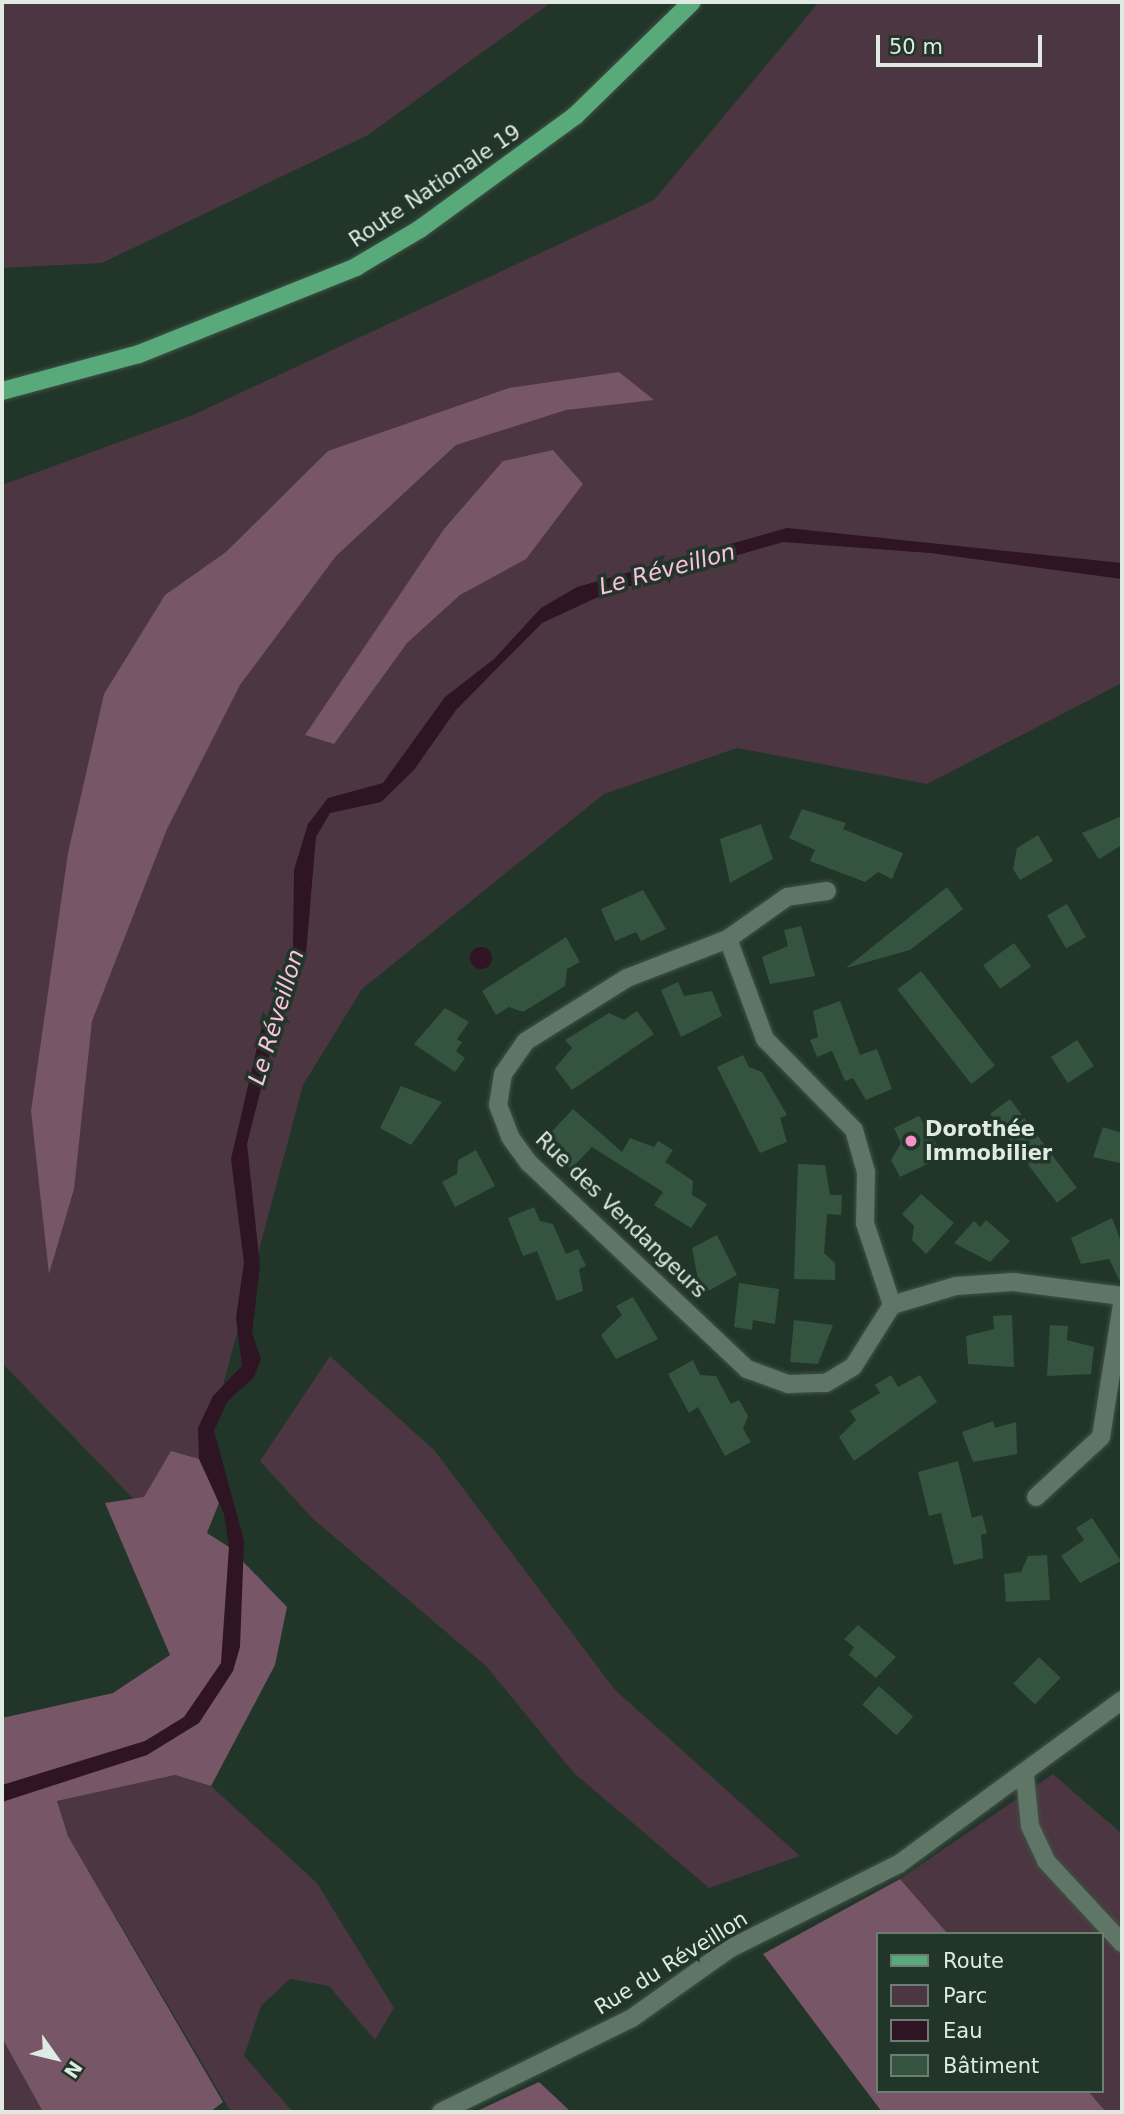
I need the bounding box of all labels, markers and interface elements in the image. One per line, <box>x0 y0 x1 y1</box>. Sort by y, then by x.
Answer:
scale bar <box>879 21 1045 65</box>
text: 50 m <box>889 35 943 59</box>
street label: Route Nationale 19 <box>344 119 526 253</box>
water label: Le Réveillon <box>596 538 738 600</box>
water label: Le Réveillon <box>242 946 310 1088</box>
place label: Dorothée Immobilier <box>925 1116 1052 1166</box>
street label: Rue des Vendangeurs <box>530 1127 712 1303</box>
marker: Dorothée Immobilier <box>903 1133 919 1149</box>
street label: Rue du Réveillon <box>590 1906 752 2020</box>
legend <box>876 1932 1103 2093</box>
text: Route <box>943 1949 1004 1973</box>
text: Parc <box>943 1984 987 2008</box>
text: Eau <box>943 2019 982 2043</box>
north arrow <box>21 2023 91 2093</box>
text: Bâtiment <box>943 2054 1039 2078</box>
text: N <box>60 2057 87 2082</box>

